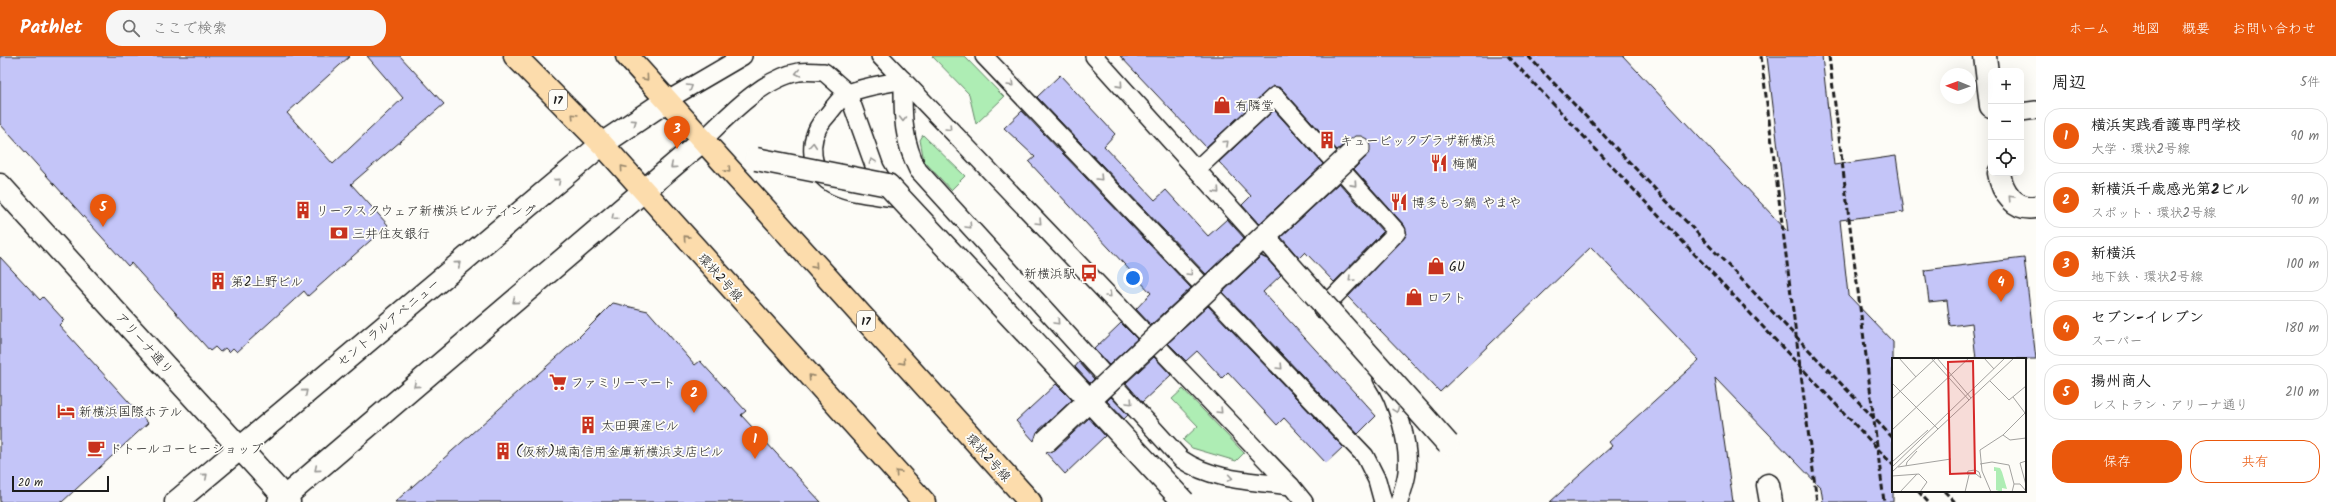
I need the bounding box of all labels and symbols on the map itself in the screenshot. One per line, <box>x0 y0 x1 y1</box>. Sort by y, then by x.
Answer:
north arrow <box>1940 68 1976 104</box>
one-way arrow <box>795 69 802 77</box>
one-way arrow <box>642 74 649 81</box>
one-way arrow <box>1006 79 1013 87</box>
one-way arrow <box>1116 80 1123 88</box>
one-way arrow <box>686 84 693 91</box>
road number: 17 <box>549 90 567 110</box>
shop icon: 有隣堂 <box>1212 95 1232 115</box>
place label: 有隣堂 <box>1235 96 1274 117</box>
one-way arrow <box>571 113 579 121</box>
pin: 3 <box>664 116 690 149</box>
one-way arrow <box>899 116 907 122</box>
one-way arrow <box>630 120 637 127</box>
one-way arrow <box>944 123 952 131</box>
building icon: キュービックプラザ新横浜 <box>1317 130 1337 150</box>
place label: キュービックプラザ新横浜 <box>1340 131 1496 152</box>
one-way arrow <box>1221 140 1229 147</box>
one-way arrow <box>808 142 817 148</box>
restaurant icon: 梅蘭 <box>1429 153 1449 173</box>
place label: 梅蘭 <box>1452 154 1478 175</box>
one-way arrow <box>869 158 877 165</box>
one-way arrow <box>670 162 677 169</box>
one-way arrow <box>620 165 627 173</box>
one-way arrow <box>723 165 731 173</box>
one-way arrow <box>1095 173 1103 181</box>
one-way arrow <box>553 178 560 185</box>
one-way arrow <box>1350 180 1357 187</box>
one-way arrow <box>1212 187 1219 194</box>
restaurant icon: 博多もつ鍋 やまや <box>1389 192 1409 212</box>
place label: 博多もつ鍋 やまや <box>1412 193 1521 214</box>
pin: 5 <box>90 194 116 227</box>
one-way arrow <box>2008 195 2016 203</box>
building icon: リーフスクウェア新横浜ビルディング <box>293 200 313 220</box>
place label: リーフスクウェア新横浜ビルディング <box>316 201 536 222</box>
one-way arrow <box>611 212 618 219</box>
one-way arrow <box>1034 217 1042 225</box>
one-way arrow <box>964 221 972 229</box>
bank icon: 三井住友銀行 <box>329 223 349 243</box>
place label: 三井住友銀行 <box>352 224 430 245</box>
one-way arrow <box>684 236 691 243</box>
street label: 環状2号線 <box>692 249 748 308</box>
shop icon: GU <box>1426 256 1446 276</box>
place label: GU <box>1449 257 1465 278</box>
one-way arrow <box>811 261 818 269</box>
one-way arrow <box>453 262 461 269</box>
bus stop icon: 新横浜駅 <box>1079 263 1099 283</box>
place label: 新横浜駅 <box>1024 264 1076 285</box>
your location <box>1123 268 1143 288</box>
one-way arrow <box>1185 268 1192 275</box>
pin: 4 <box>1988 269 2014 302</box>
building icon: 第2上野ビル <box>208 271 228 291</box>
place label: 第2上野ビル <box>231 272 303 293</box>
street label: セントラルアベニュー <box>333 273 445 373</box>
one-way arrow <box>1349 274 1356 282</box>
shop icon: ロフト <box>1404 287 1424 307</box>
place label: ロフト <box>1427 288 1466 309</box>
one-way arrow <box>1104 290 1112 298</box>
one-way arrow <box>512 296 519 303</box>
street label: アリーナ通り <box>110 308 178 380</box>
road number: 17 <box>857 311 875 331</box>
one-way arrow <box>1052 317 1059 325</box>
one-way arrow <box>898 357 905 365</box>
inset map <box>1892 358 2026 492</box>
one-way arrow <box>1275 362 1282 370</box>
supermarket icon: ファミリーマート <box>548 372 568 392</box>
place label: ファミリーマート <box>571 373 675 394</box>
one-way arrow <box>808 374 815 381</box>
pin: 2 <box>681 380 707 413</box>
one-way arrow <box>413 381 420 388</box>
one-way arrow <box>300 390 307 397</box>
one-way arrow <box>1125 397 1133 405</box>
hotel icon: 新横浜国際ホテル <box>56 401 76 421</box>
place label: 新横浜国際ホテル <box>79 402 182 423</box>
one-way arrow <box>1215 406 1223 414</box>
one-way arrow <box>1392 406 1400 413</box>
building icon: 太田興産ビル <box>578 415 598 435</box>
place label: 太田興産ビル <box>601 416 679 437</box>
pin: 1 <box>742 426 768 459</box>
street label: 環状2号線 <box>960 429 1016 488</box>
cafe icon: ドトールコーヒーショップ <box>86 438 106 458</box>
place label: ドトールコーヒーショップ <box>109 439 263 460</box>
building icon: (仮称)城南信用金庫新横浜支店ビル <box>493 441 513 461</box>
place label: (仮称)城南信用金庫新横浜支店ビル <box>516 442 724 463</box>
one-way arrow <box>314 465 321 472</box>
one-way arrow <box>895 470 902 478</box>
one-way arrow <box>1227 473 1233 481</box>
scale bar <box>12 474 109 493</box>
one-way arrow <box>201 474 208 481</box>

